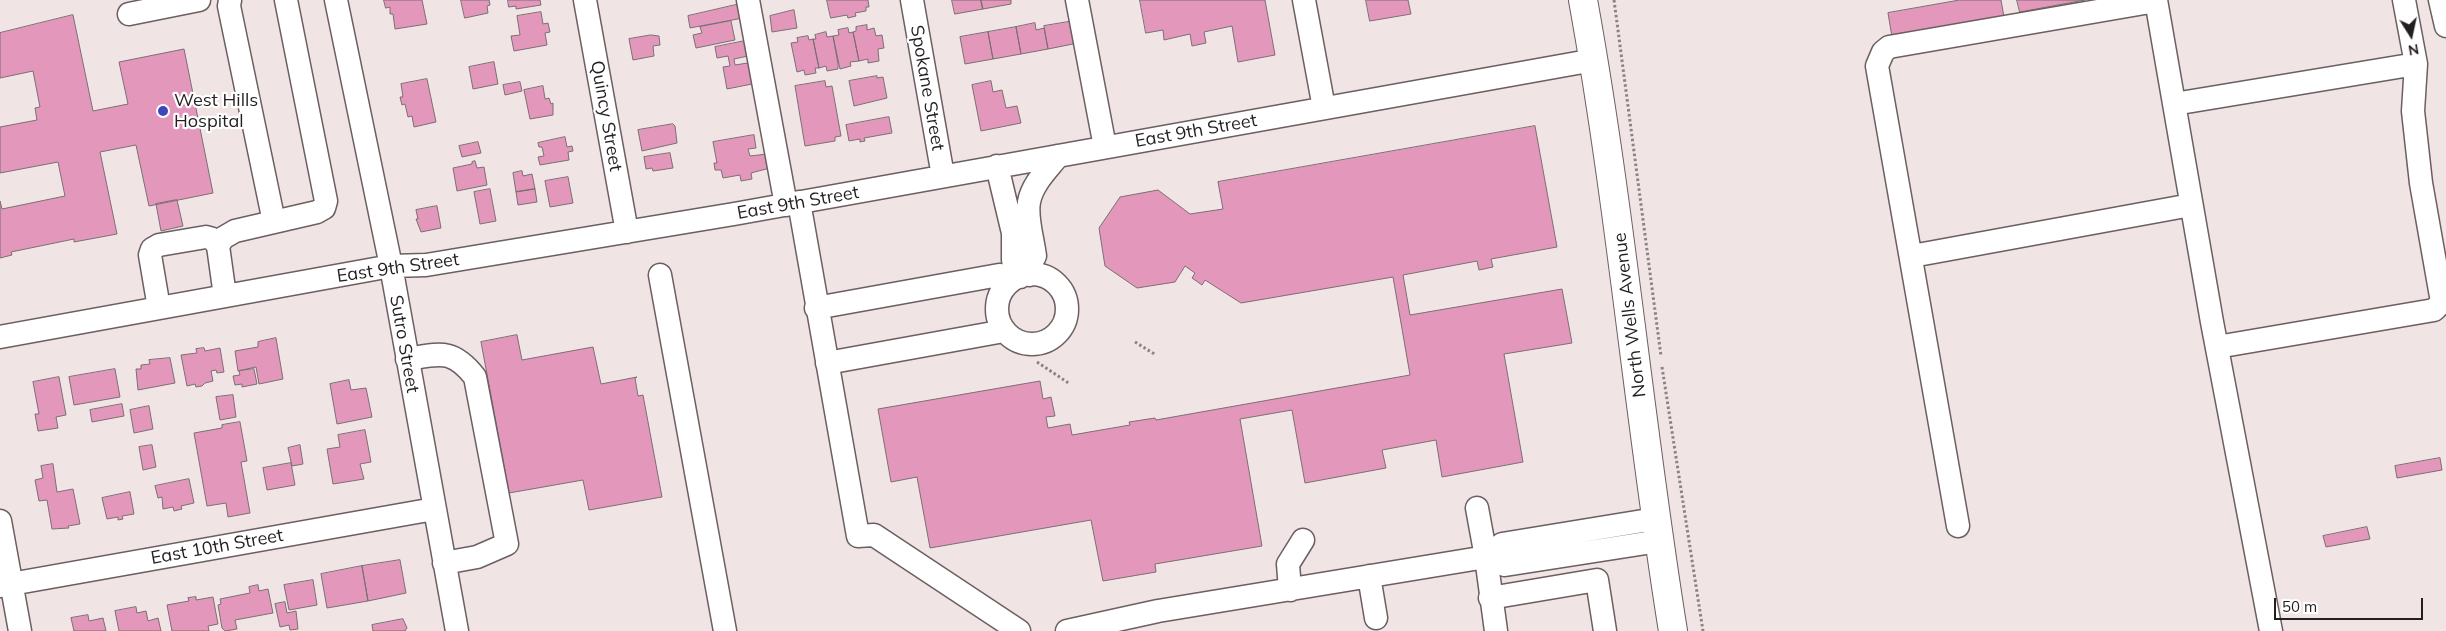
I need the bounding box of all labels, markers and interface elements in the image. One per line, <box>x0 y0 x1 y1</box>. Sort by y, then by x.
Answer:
north arrow <box>2386 10 2436 60</box>
street label: Spokane Street <box>905 24 949 152</box>
text: N <box>2407 40 2420 60</box>
street label: Quincy Street <box>586 59 626 173</box>
place label: West Hills Hospital <box>174 90 258 132</box>
marker: West Hills Hospital <box>156 104 170 118</box>
street label: East 9th Street <box>1133 110 1259 152</box>
street label: East 9th Street <box>735 182 861 224</box>
street label: North Wells Avenue <box>1609 231 1651 399</box>
street label: East 9th Street <box>335 249 461 287</box>
street label: Sutro Street <box>385 293 423 395</box>
street label: East 10th Street <box>149 525 285 569</box>
scale bar <box>2276 588 2425 620</box>
text: 50 m <box>2282 597 2317 616</box>

